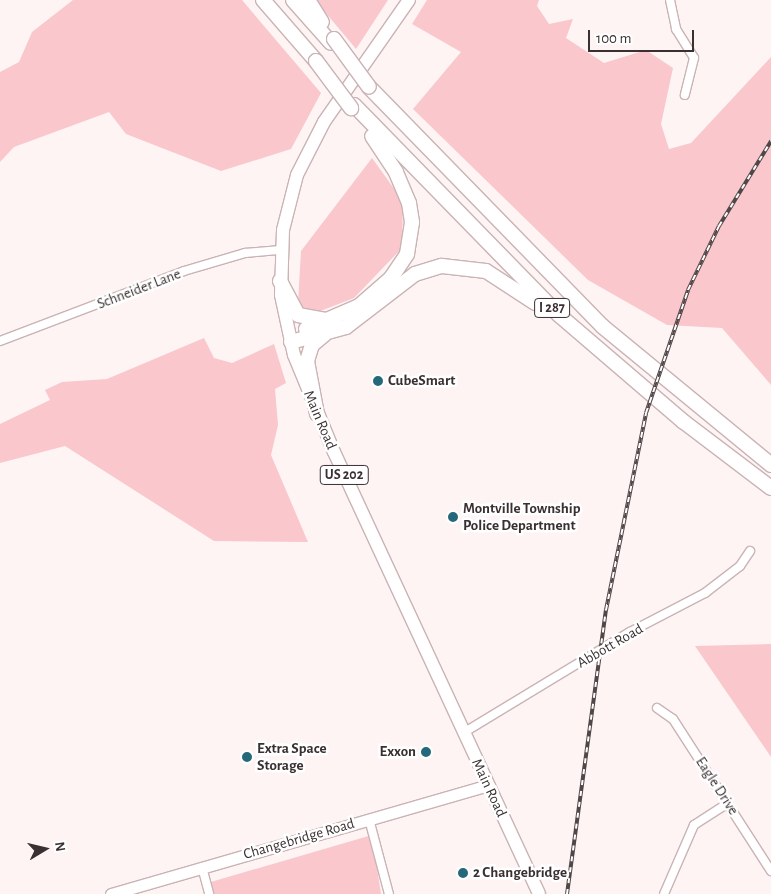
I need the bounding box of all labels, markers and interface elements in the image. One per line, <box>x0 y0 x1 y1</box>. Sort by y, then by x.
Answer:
scale bar <box>591 20 697 52</box>
text: 100 m <box>596 31 631 46</box>
street label: Schneider Lane <box>95 265 183 313</box>
road number: I 287 <box>533 296 571 320</box>
place label: CubeSmart <box>388 372 455 390</box>
marker: CubeSmart <box>372 375 384 387</box>
street label: Main Road <box>300 388 340 452</box>
road number: US 202 <box>319 464 369 486</box>
place label: Montville Township Police Department <box>463 499 580 534</box>
marker: Montville Township Police Department <box>447 511 459 523</box>
street label: Abbott Road <box>574 620 646 672</box>
place label: Extra Space Storage <box>257 739 326 774</box>
place label: Exxon <box>380 743 416 761</box>
marker: Exxon <box>420 746 432 758</box>
marker: Extra Space Storage <box>241 751 253 763</box>
street label: Eagle Drive <box>692 754 742 818</box>
street label: Main Road <box>468 756 510 820</box>
street label: Changebridge Road <box>241 815 357 863</box>
north arrow <box>20 824 70 874</box>
text: N <box>52 841 67 853</box>
place label: 2 Changebridge <box>473 864 567 882</box>
marker: 2 Changebridge <box>457 867 469 879</box>

